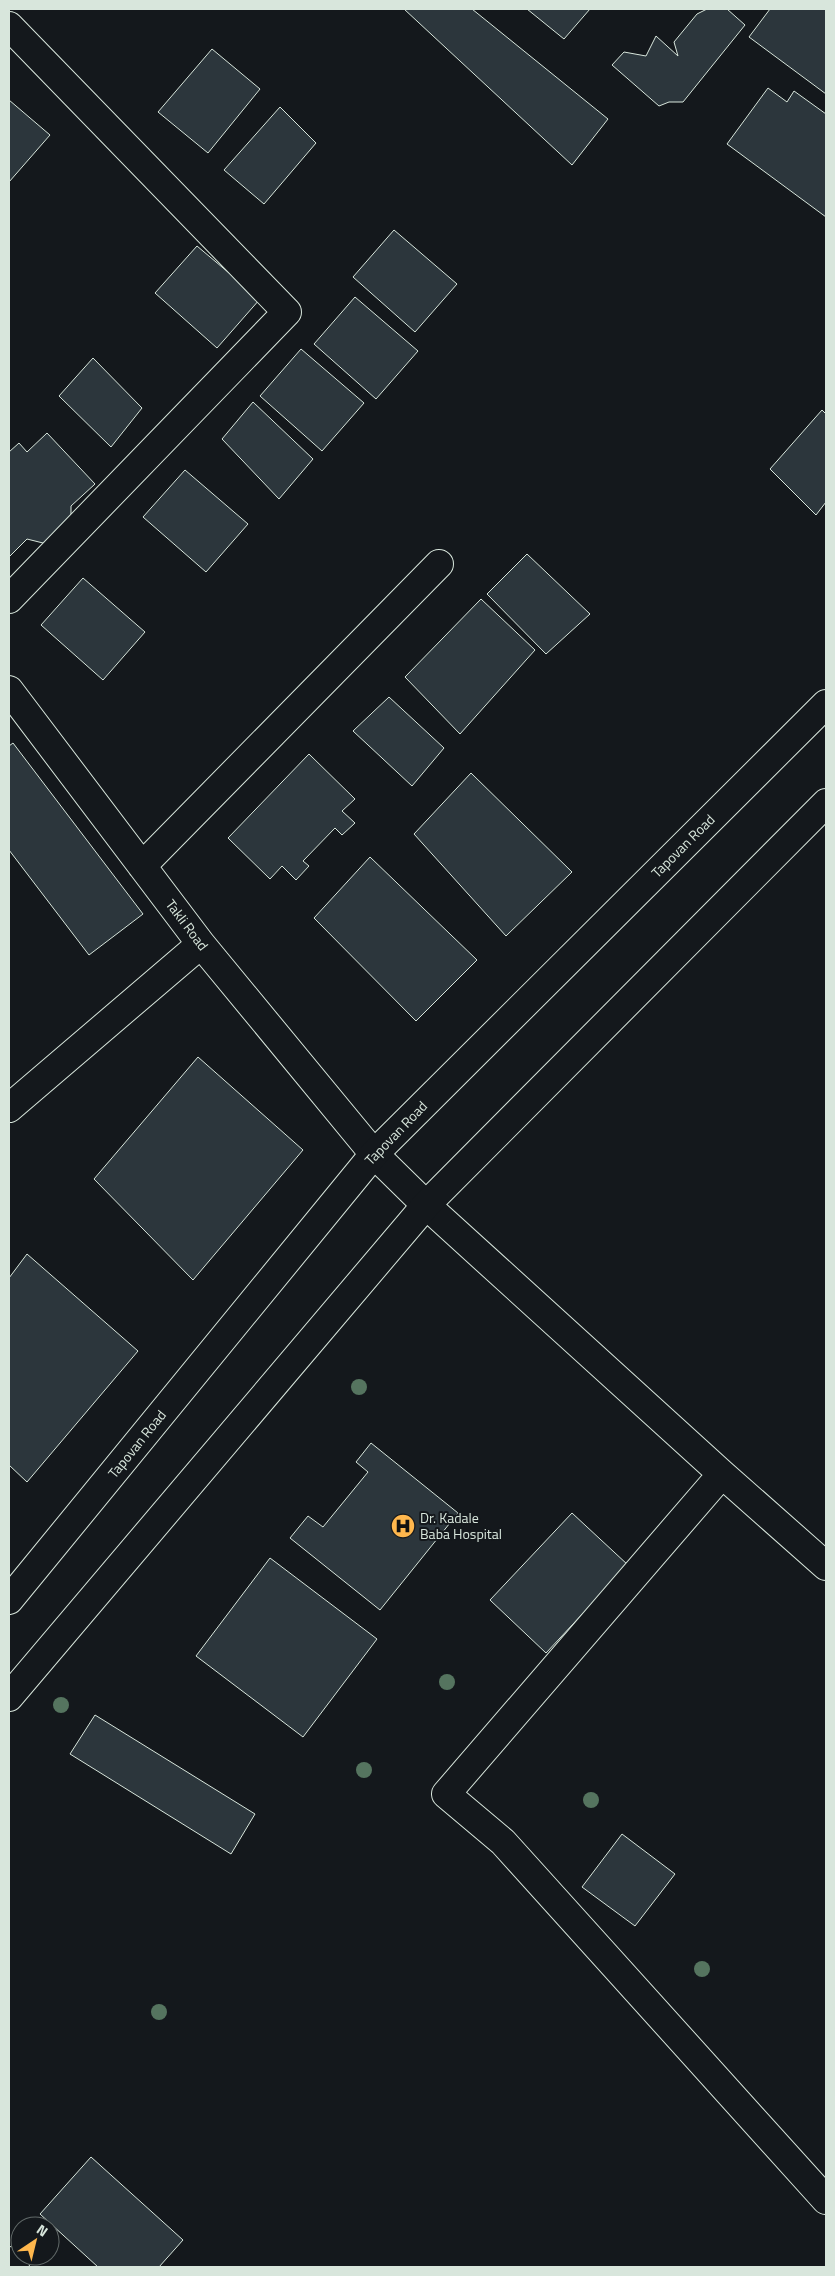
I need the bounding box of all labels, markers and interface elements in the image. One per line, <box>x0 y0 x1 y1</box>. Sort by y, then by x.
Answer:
street label: Tapovan Road <box>646 809 719 882</box>
street label: Takli Road <box>161 895 214 955</box>
street label: Tapovan Road <box>359 1096 432 1170</box>
street label: Tapovan Road <box>103 1405 171 1482</box>
place label: Dr. Kadale Baba Hospital <box>420 1507 502 1544</box>
hospital icon: Dr. Kadale Baba Hospital <box>390 1513 416 1539</box>
north arrow <box>10 2216 60 2266</box>
text: N <box>33 2219 53 2241</box>

